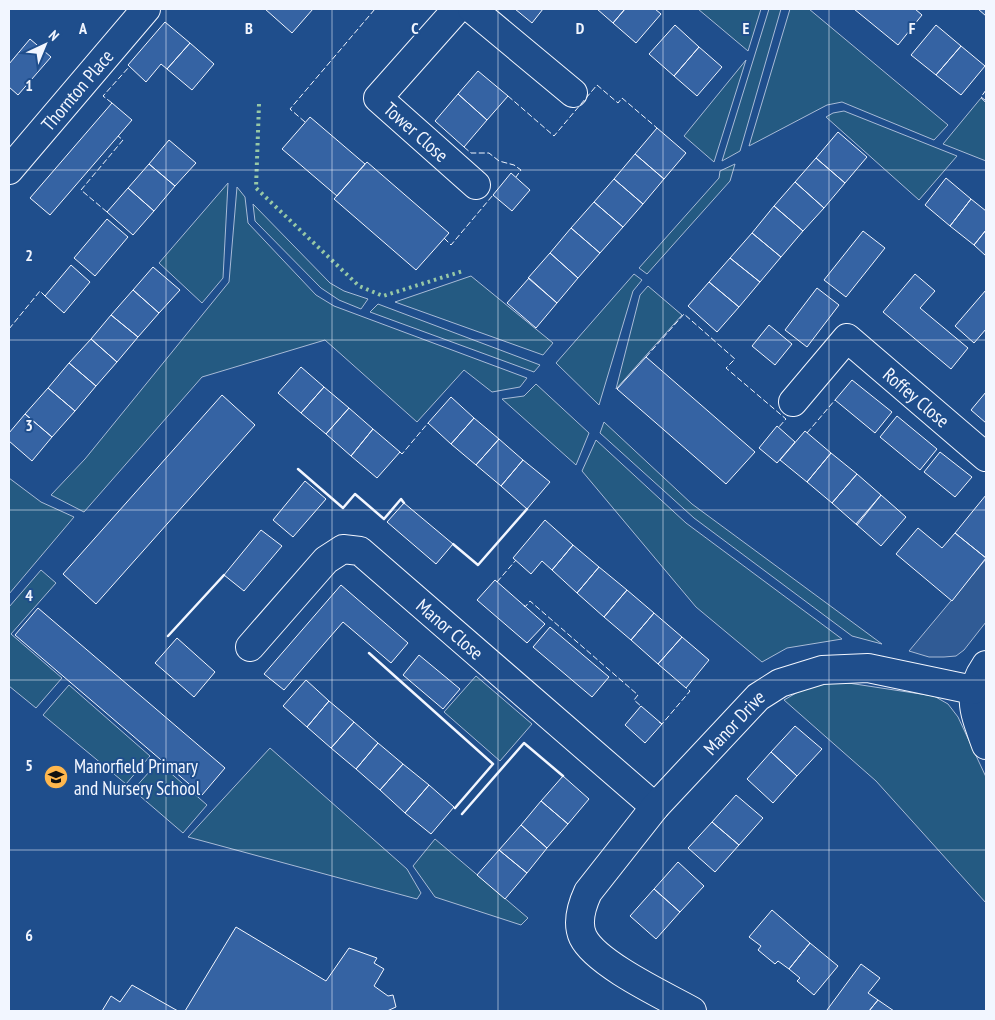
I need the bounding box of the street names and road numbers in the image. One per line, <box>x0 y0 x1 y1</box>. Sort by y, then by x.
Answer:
street label: Thornton Place <box>36 44 118 136</box>
street label: Tower Close <box>379 97 454 167</box>
street label: Roffey Close <box>878 362 955 433</box>
street label: Manor Close <box>411 593 489 665</box>
street label: Manor Drive <box>698 684 769 760</box>

